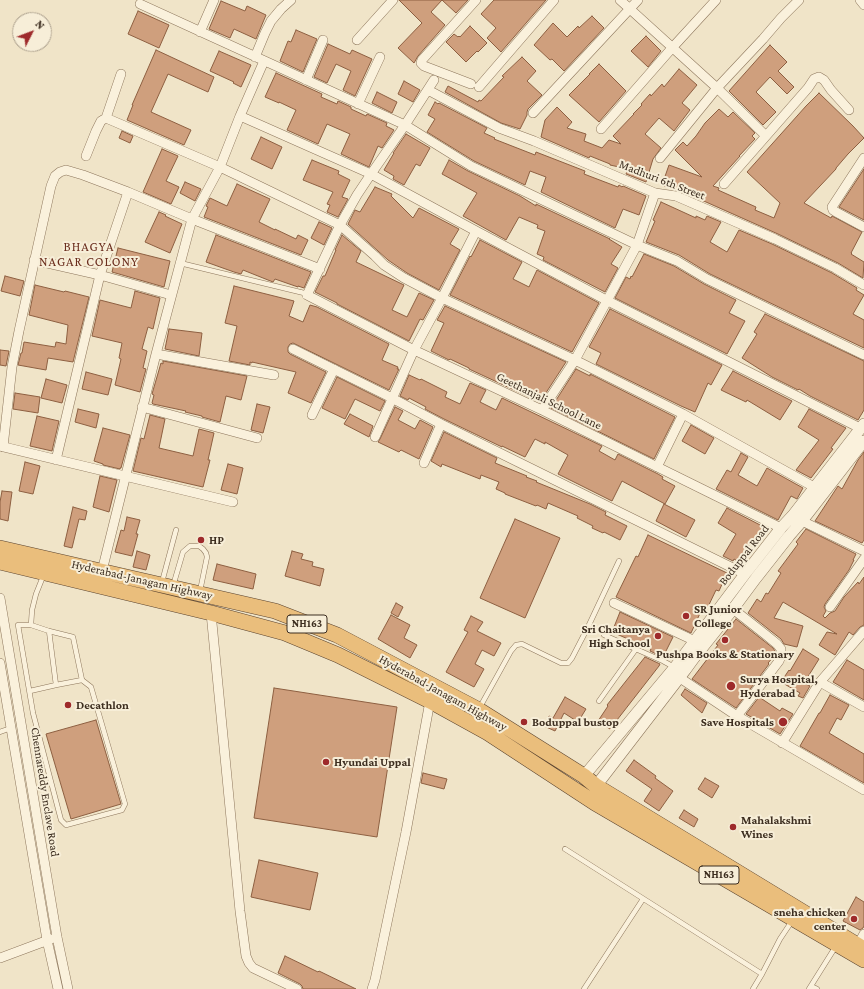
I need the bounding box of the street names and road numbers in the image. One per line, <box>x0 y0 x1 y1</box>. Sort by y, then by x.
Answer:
street label: Madhuri 6th Street <box>617 157 707 203</box>
street label: Geethanjali School Lane <box>494 369 604 433</box>
street label: Boduppal Road <box>716 522 772 588</box>
street label: Hyderabad-Janagam Highway <box>70 557 214 603</box>
road number: NH163 <box>287 615 327 633</box>
street label: Hyderabad-Janagam Highway <box>376 652 510 734</box>
street label: Chennareddy Enclave Road <box>28 726 62 858</box>
road number: NH163 <box>699 866 739 884</box>

